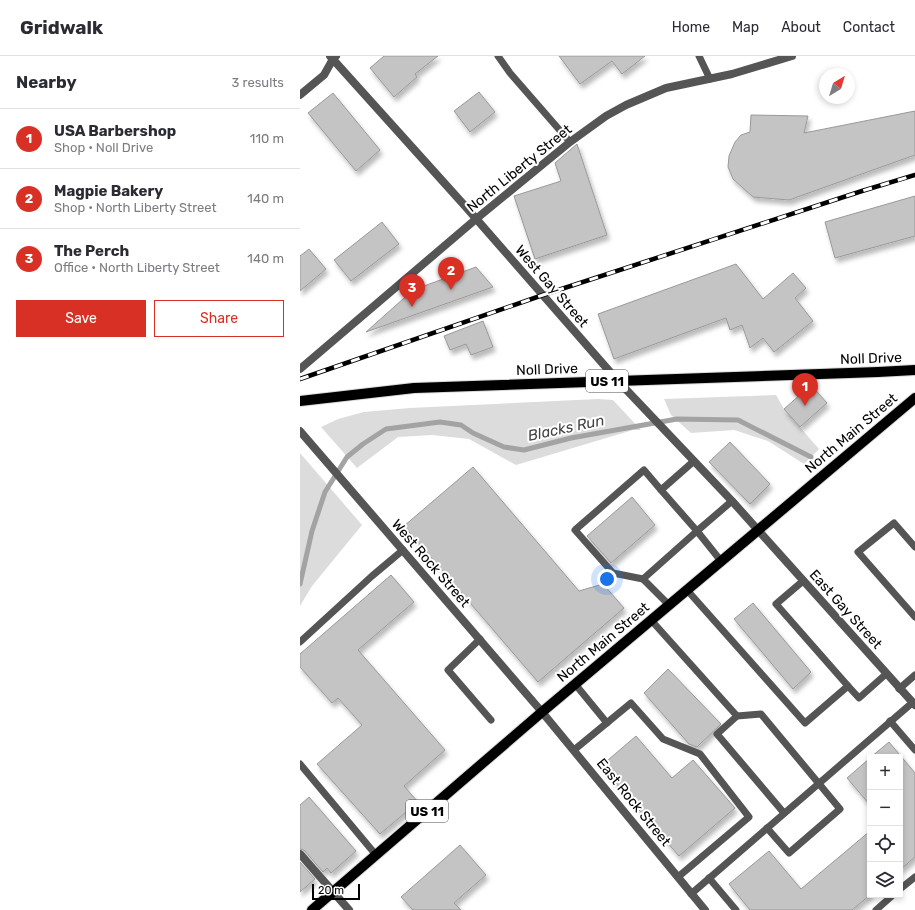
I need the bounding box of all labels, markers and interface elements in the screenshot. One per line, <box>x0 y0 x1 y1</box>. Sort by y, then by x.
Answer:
text: Gridwalk <box>20 16 103 39</box>
text: Home <box>672 19 710 36</box>
text: Map <box>732 19 759 36</box>
text: About <box>781 19 821 36</box>
text: Contact <box>843 19 895 36</box>
north arrow <box>819 68 855 104</box>
text: Nearby <box>16 72 77 92</box>
text: 3 results <box>232 75 284 90</box>
street label: North Liberty Street <box>463 121 576 216</box>
text: USA Barbershop <box>54 122 176 140</box>
text: 1 <box>26 131 32 146</box>
text: 110 m <box>250 131 284 146</box>
text: Shop · Noll Drive <box>54 140 153 155</box>
text: Magpie Bakery <box>54 182 163 200</box>
text: 2 <box>25 191 33 206</box>
text: 140 m <box>247 191 284 206</box>
text: Shop · North Liberty Street <box>54 200 217 215</box>
text: The Perch <box>54 242 129 260</box>
street label: West Gay Street <box>511 242 592 331</box>
text: 3 <box>25 251 33 266</box>
text: 140 m <box>247 251 284 266</box>
pin: 2 <box>438 257 464 290</box>
text: Office · North Liberty Street <box>54 260 220 275</box>
pin: 3 <box>399 274 425 307</box>
button: Save <box>16 300 146 337</box>
button: Share <box>154 300 284 337</box>
street label: Noll Drive <box>840 349 902 368</box>
street label: Noll Drive <box>516 360 578 379</box>
road number: US 11 <box>586 370 628 392</box>
pin: 1 <box>792 373 818 406</box>
street label: North Main Street <box>802 390 901 477</box>
water label: Blacks Run <box>526 411 606 445</box>
street label: West Rock Street <box>388 516 474 611</box>
street label: East Gay Street <box>806 566 886 653</box>
your location <box>597 569 617 589</box>
street label: North Main Street <box>554 599 653 686</box>
map controls <box>867 754 903 898</box>
button: + <box>867 754 903 790</box>
street label: East Rock Street <box>593 755 675 850</box>
button: − <box>867 790 903 826</box>
road number: US 11 <box>406 800 448 822</box>
button: locate <box>867 826 903 862</box>
button: layers <box>867 862 903 898</box>
scale bar <box>312 882 360 901</box>
text: 20 m <box>318 884 344 897</box>

